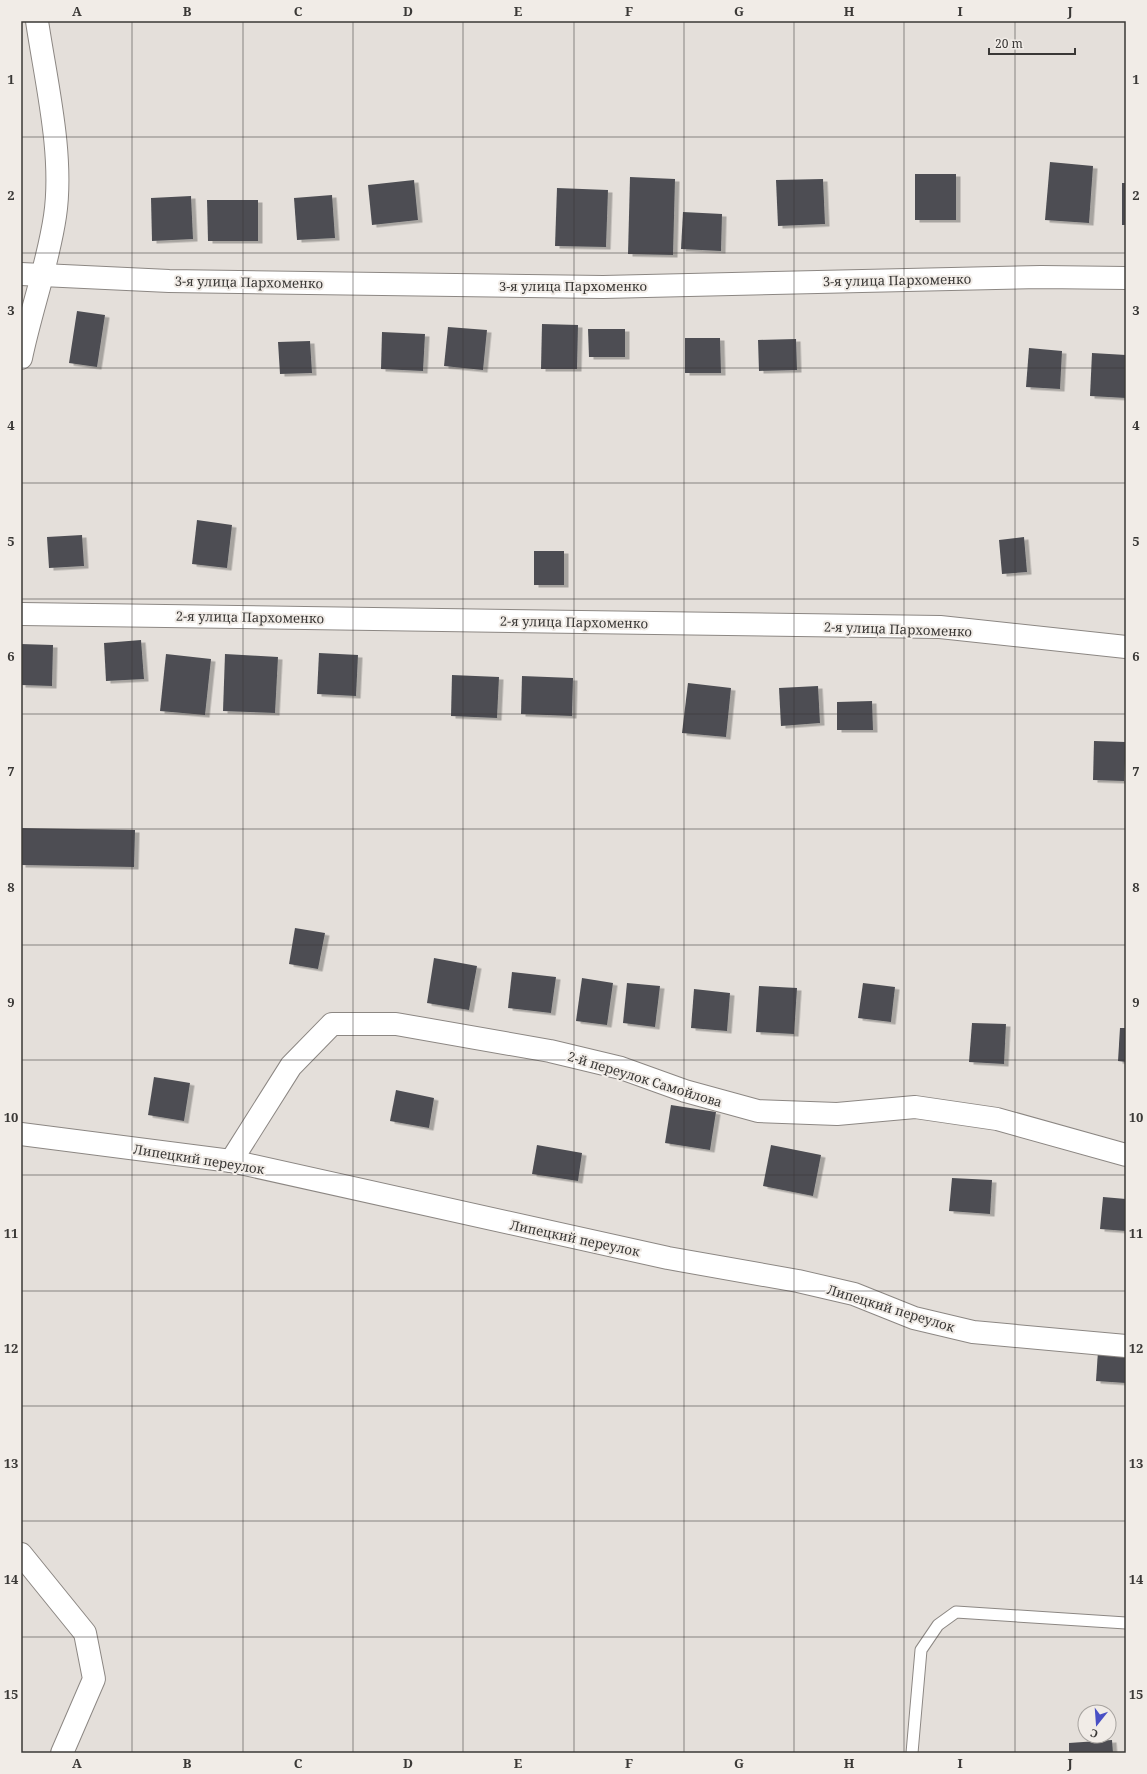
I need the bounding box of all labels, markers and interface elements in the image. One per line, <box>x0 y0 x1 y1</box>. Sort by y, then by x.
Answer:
text: A <box>72 2 82 20</box>
text: B <box>183 2 192 20</box>
text: C <box>294 2 303 20</box>
text: D <box>403 2 413 20</box>
text: E <box>514 2 523 20</box>
text: F <box>625 2 633 20</box>
text: G <box>734 2 744 20</box>
text: H <box>844 2 855 20</box>
text: I <box>957 2 963 20</box>
text: J <box>1066 2 1073 20</box>
scale bar <box>989 30 1075 56</box>
text: 20 m <box>995 35 1023 52</box>
text: 1 <box>7 70 15 88</box>
text: 1 <box>1132 70 1140 88</box>
text: 2 <box>7 186 15 204</box>
text: 2 <box>1132 186 1140 204</box>
street label: 3-я улица Пархоменко <box>823 270 971 290</box>
street label: 3-я улица Пархоменко <box>175 272 323 292</box>
street label: 3-я улица Пархоменко <box>499 277 647 295</box>
text: 3 <box>7 301 15 319</box>
text: 3 <box>1132 301 1140 319</box>
text: 4 <box>7 416 15 434</box>
text: 4 <box>1132 416 1140 434</box>
text: 5 <box>7 532 15 550</box>
text: 5 <box>1132 532 1140 550</box>
street label: 2-я улица Пархоменко <box>176 607 324 627</box>
street label: 2-я улица Пархоменко <box>500 612 648 632</box>
street label: 2-я улица Пархоменко <box>824 617 972 641</box>
text: 6 <box>7 647 15 665</box>
text: 6 <box>1132 647 1140 665</box>
text: 7 <box>7 762 15 780</box>
text: 7 <box>1132 762 1140 780</box>
text: 8 <box>7 878 15 896</box>
text: 8 <box>1132 878 1140 896</box>
text: 9 <box>7 993 15 1011</box>
text: 9 <box>1132 993 1140 1011</box>
street label: 2-й переулок Самойлова <box>566 1047 724 1111</box>
text: 10 <box>4 1108 18 1126</box>
text: 10 <box>1129 1108 1143 1126</box>
street label: Липецкий переулок <box>132 1140 266 1178</box>
street label: Липецкий переулок <box>508 1215 642 1261</box>
text: 11 <box>4 1224 18 1242</box>
text: 11 <box>1129 1224 1143 1242</box>
street label: Липецкий переулок <box>825 1280 957 1336</box>
text: 12 <box>4 1339 18 1357</box>
text: 12 <box>1129 1339 1143 1357</box>
text: 13 <box>4 1454 18 1472</box>
text: 13 <box>1129 1454 1143 1472</box>
text: 14 <box>4 1570 19 1588</box>
text: 14 <box>1129 1570 1144 1588</box>
text: 15 <box>4 1685 18 1703</box>
text: 15 <box>1129 1685 1143 1703</box>
north arrow <box>1077 1704 1117 1744</box>
text: С <box>1088 1726 1100 1742</box>
text: A <box>72 1754 82 1772</box>
text: B <box>183 1754 192 1772</box>
text: C <box>294 1754 303 1772</box>
text: D <box>403 1754 413 1772</box>
text: E <box>514 1754 523 1772</box>
text: F <box>625 1754 633 1772</box>
text: G <box>734 1754 744 1772</box>
text: H <box>844 1754 855 1772</box>
text: I <box>957 1754 963 1772</box>
text: J <box>1066 1754 1073 1772</box>

